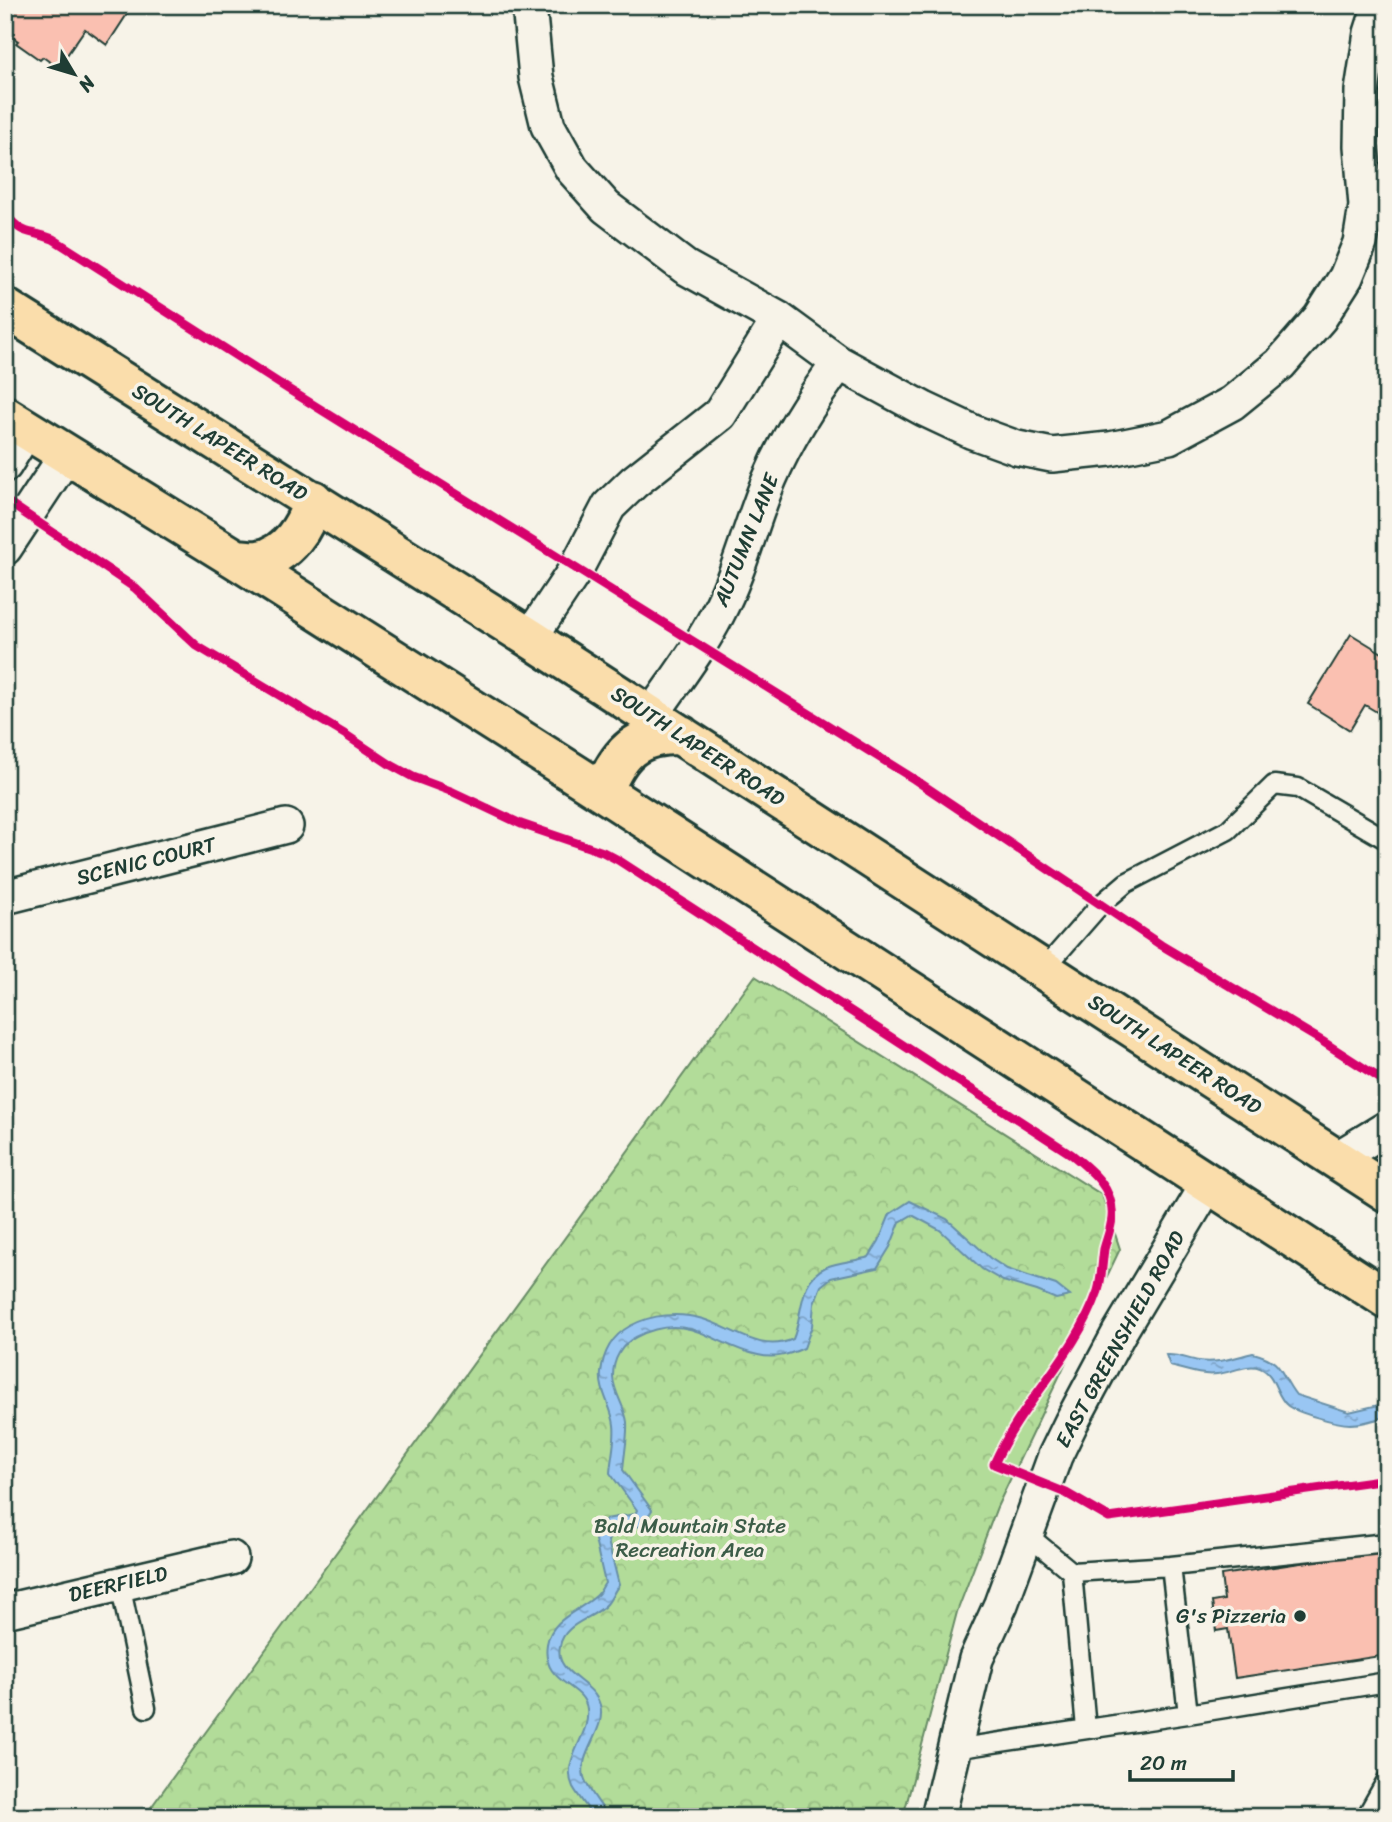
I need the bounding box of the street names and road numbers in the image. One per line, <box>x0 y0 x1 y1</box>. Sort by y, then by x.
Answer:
street label: SOUTH LAPEER ROAD <box>124 372 316 512</box>
street label: AUTUMN LANE <box>702 466 790 613</box>
street label: SOUTH LAPEER ROAD <box>603 675 793 817</box>
street label: SCENIC COURT <box>72 825 221 897</box>
street label: SOUTH LAPEER ROAD <box>1080 983 1270 1125</box>
street label: EAST GREENSHIELD ROAD <box>1044 1223 1196 1455</box>
street label: DEERFIELD <box>65 1554 172 1614</box>

